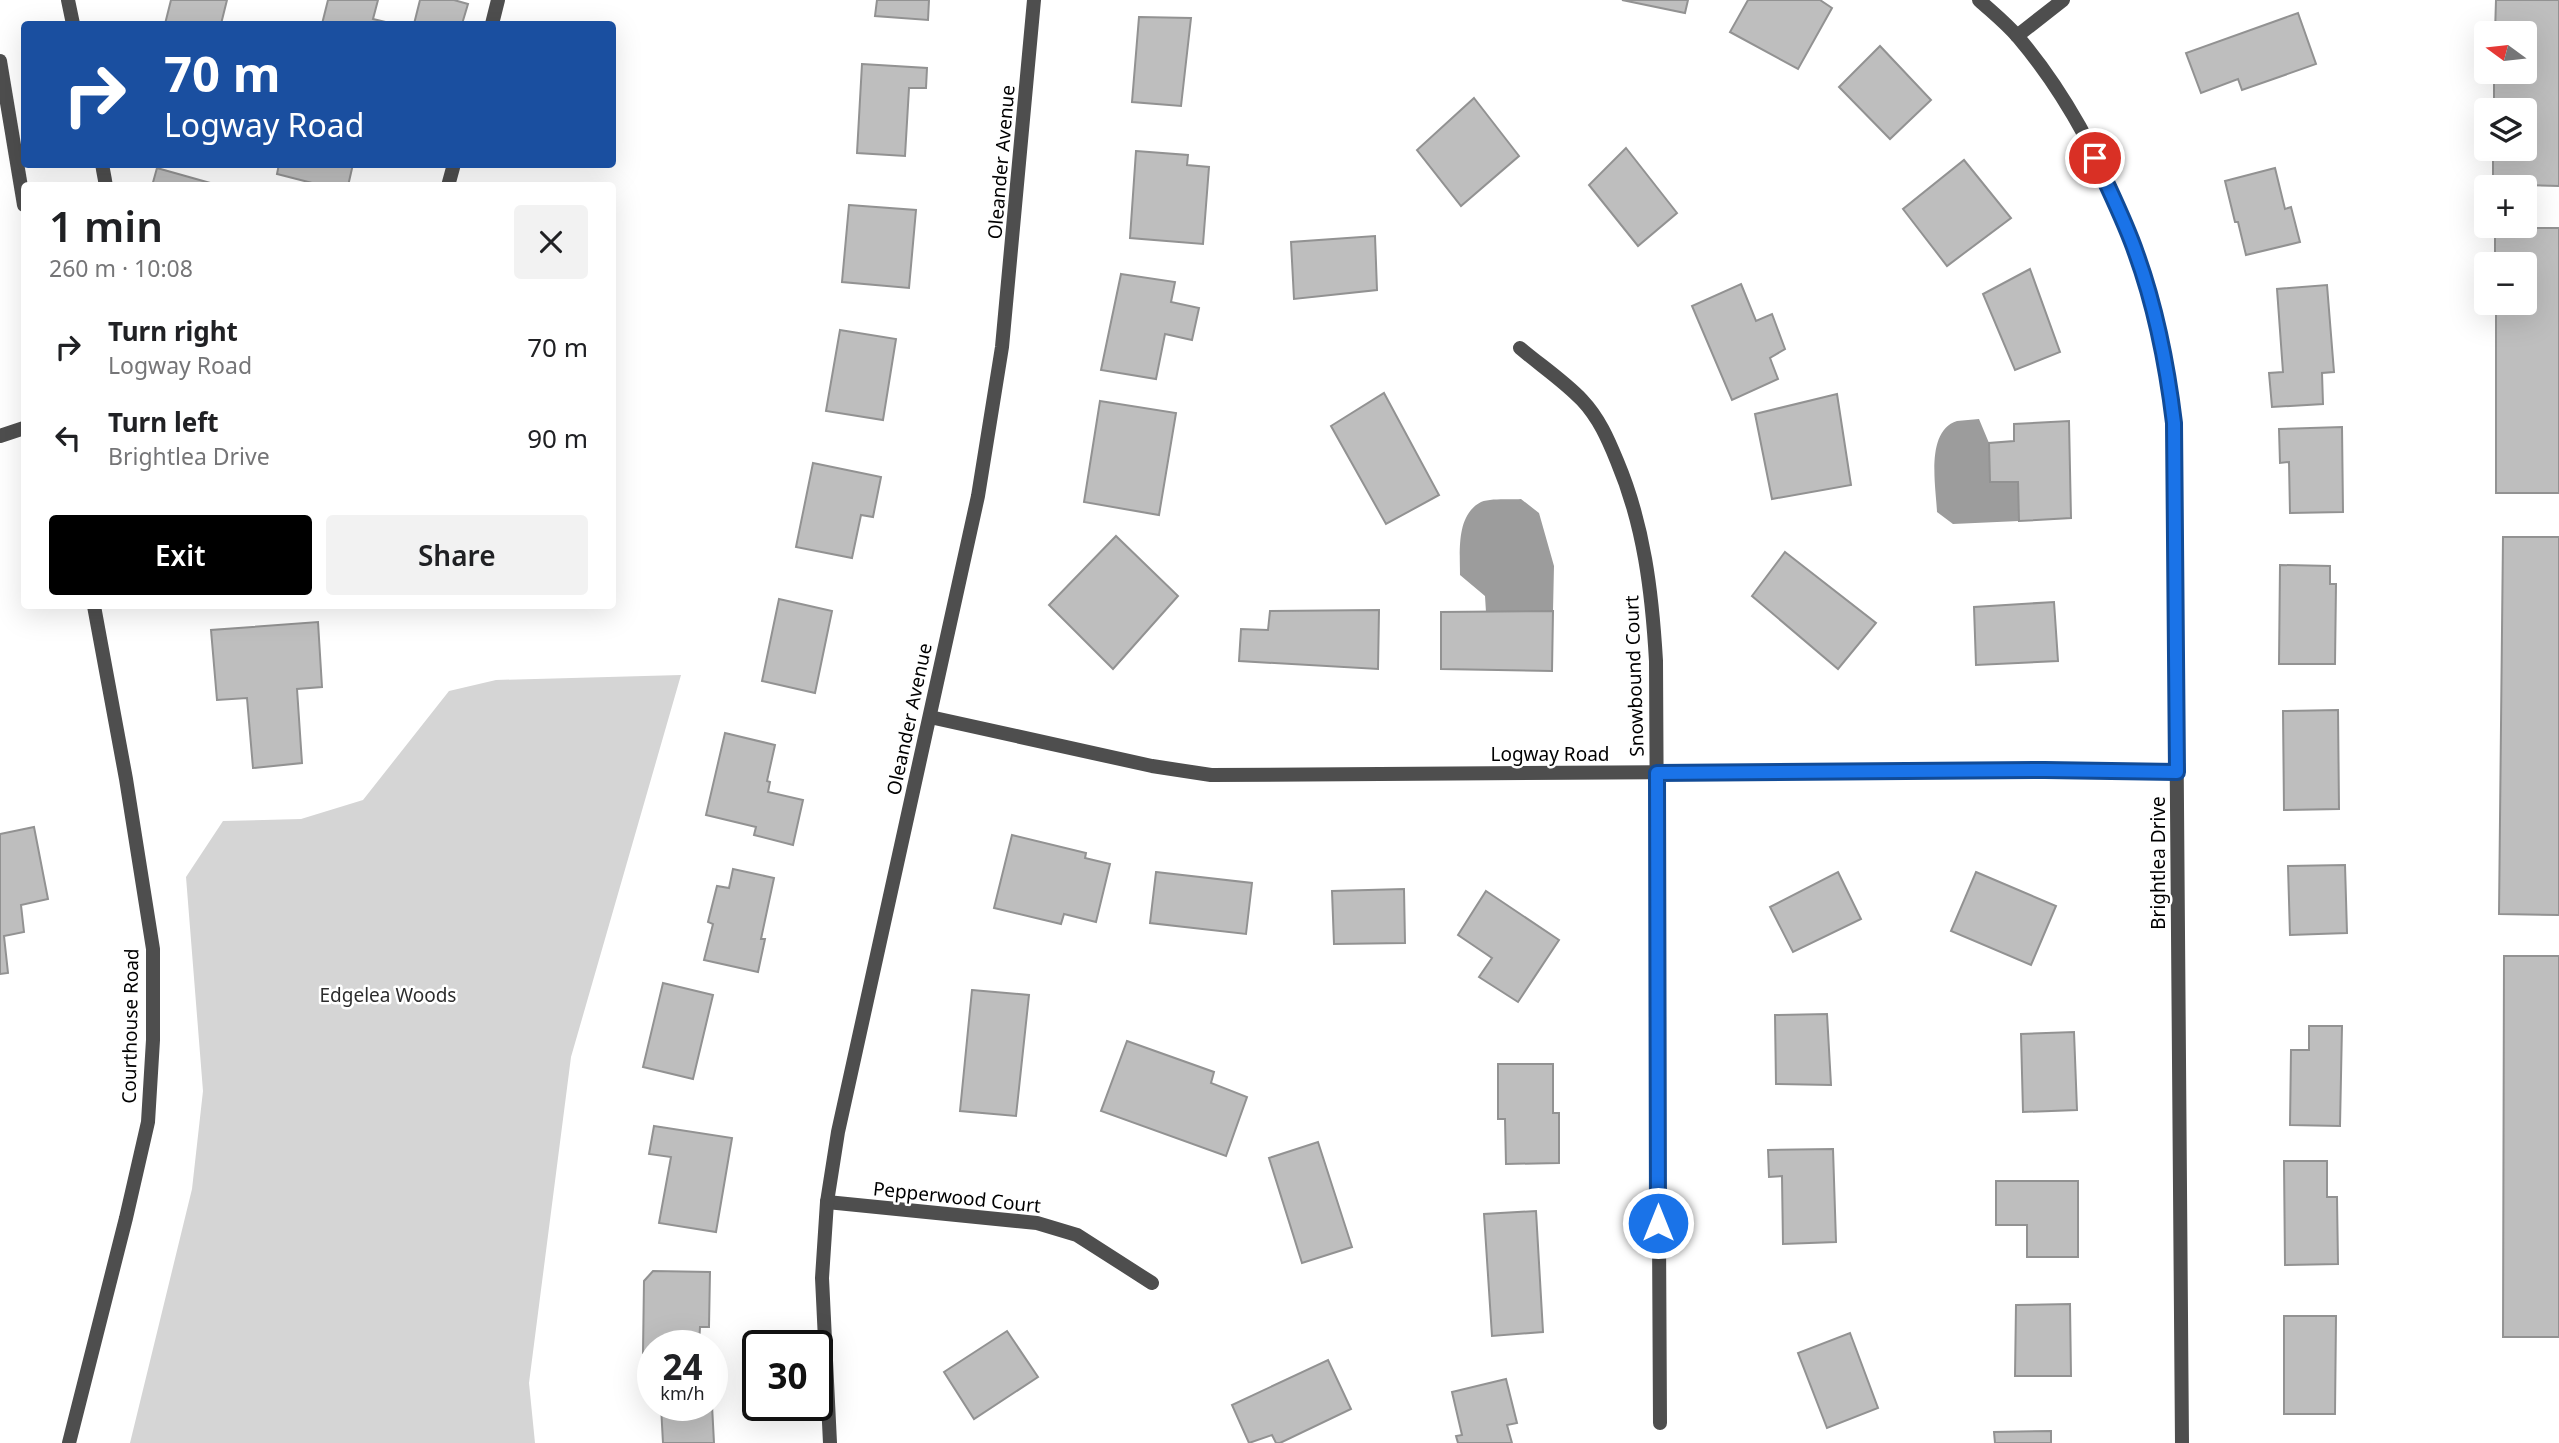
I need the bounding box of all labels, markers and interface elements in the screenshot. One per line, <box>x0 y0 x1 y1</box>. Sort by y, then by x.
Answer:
north arrow <box>2474 21 2538 84</box>
map controls <box>2474 21 2537 315</box>
text: 70 m <box>164 40 281 106</box>
icon: right <box>49 49 140 140</box>
street label: Oleander Avenue <box>981 84 1021 240</box>
button: layers <box>2474 98 2537 161</box>
text: Logway Road <box>164 103 364 146</box>
pin <box>2065 128 2125 188</box>
icon: arrive <box>2076 139 2114 177</box>
button: + <box>2474 175 2537 238</box>
text: 1 min <box>49 197 163 254</box>
button: close <box>514 205 588 279</box>
text: 260 m · 10:08 <box>49 252 193 284</box>
button: − <box>2474 252 2537 315</box>
text: Turn right <box>108 313 238 349</box>
icon: right <box>49 328 87 366</box>
text: 70 m <box>527 329 588 365</box>
text: Logway Road <box>108 349 252 381</box>
text: Turn left <box>108 404 219 440</box>
icon: left <box>49 419 87 457</box>
text: 90 m <box>527 420 588 456</box>
text: Brightlea Drive <box>108 440 270 472</box>
button: Exit <box>49 515 312 595</box>
button: Share <box>326 515 588 595</box>
street label: Snowbound Court <box>1618 595 1650 757</box>
street label: Oleander Avenue <box>880 641 938 797</box>
street label: Logway Road <box>1490 741 1610 767</box>
street label: Brightlea Drive <box>2145 796 2171 930</box>
street label: Courthouse Road <box>116 948 144 1104</box>
park label: Edgelea Woods <box>320 982 456 1008</box>
street label: Pepperwood Court <box>872 1175 1042 1219</box>
position arrow <box>1621 1186 1695 1260</box>
speed limit sign: 30 <box>742 1330 833 1421</box>
text: 24 <box>662 1343 703 1390</box>
text: km/h <box>660 1381 705 1405</box>

